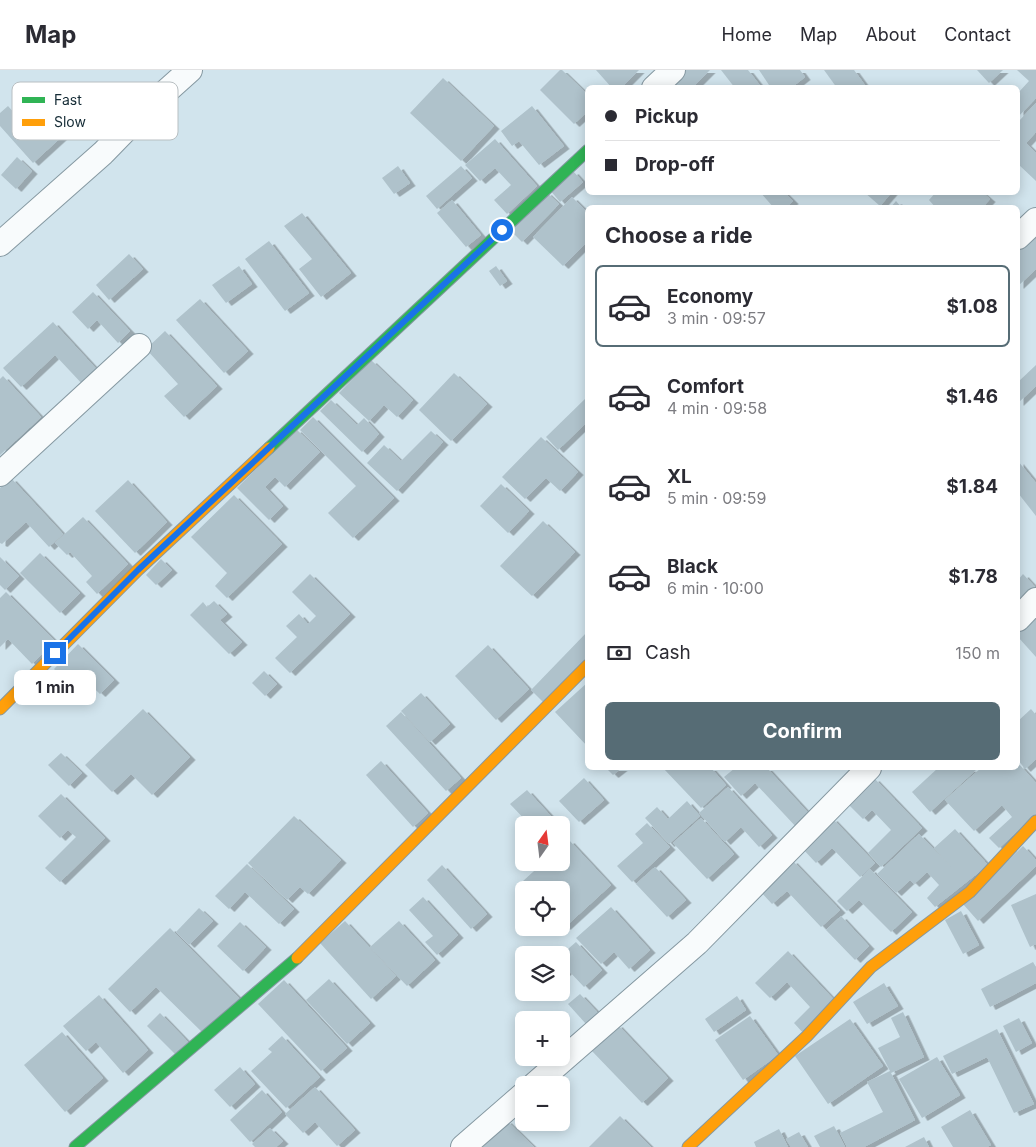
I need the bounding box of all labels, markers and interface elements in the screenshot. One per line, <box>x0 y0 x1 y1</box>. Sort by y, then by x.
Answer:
text: Map <box>25 20 76 49</box>
text: Home <box>722 24 772 45</box>
text: Map <box>800 24 837 45</box>
text: About <box>865 24 916 45</box>
text: Contact <box>944 24 1011 45</box>
legend <box>12 82 178 140</box>
text: Fast <box>54 91 82 108</box>
text: Pickup <box>635 105 698 128</box>
text: Slow <box>54 113 86 130</box>
text: Drop-off <box>635 153 715 176</box>
route start <box>491 219 513 241</box>
text: Choose a ride <box>605 222 753 248</box>
icon: car <box>607 284 652 329</box>
text: Economy <box>667 285 753 308</box>
text: $1.08 <box>946 295 998 318</box>
text: 3 min · 09:57 <box>667 308 766 328</box>
icon: car <box>607 374 652 419</box>
text: Comfort <box>667 375 744 398</box>
text: $1.46 <box>946 385 998 408</box>
text: 4 min · 09:58 <box>667 398 767 418</box>
icon: car <box>607 464 652 509</box>
text: XL <box>667 465 692 488</box>
text: $1.84 <box>946 475 998 498</box>
text: 5 min · 09:59 <box>667 488 766 508</box>
icon: car <box>607 554 652 599</box>
text: Black <box>667 555 718 578</box>
text: $1.78 <box>948 565 998 588</box>
text: 6 min · 10:00 <box>667 578 764 598</box>
icon: cash <box>605 639 633 667</box>
text: Cash <box>645 641 691 664</box>
route end <box>44 642 66 664</box>
text: 150 m <box>955 643 1000 663</box>
callout: 1 min <box>14 670 96 706</box>
text: 1 min <box>35 677 75 697</box>
button: Confirm <box>605 702 1000 760</box>
north arrow <box>515 816 570 871</box>
map controls <box>515 816 570 1131</box>
button: locate <box>515 881 570 936</box>
button: layers <box>515 946 570 1001</box>
button: + <box>515 1011 570 1066</box>
button: − <box>515 1076 570 1131</box>

